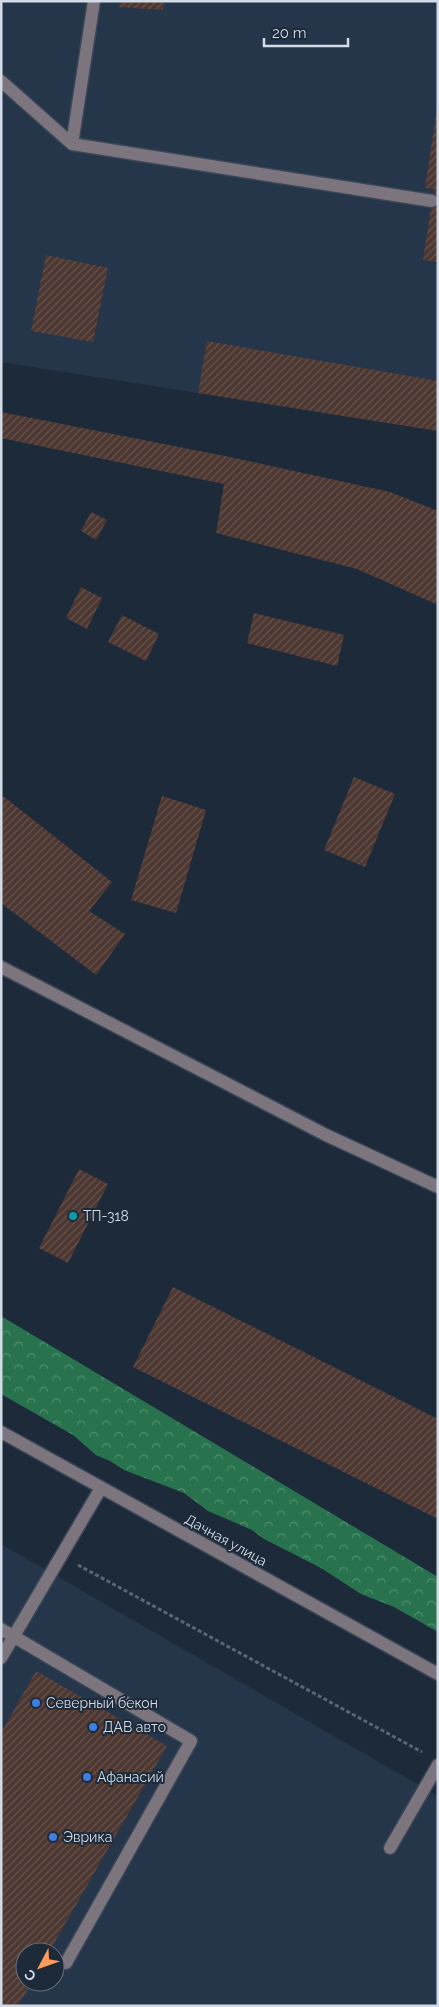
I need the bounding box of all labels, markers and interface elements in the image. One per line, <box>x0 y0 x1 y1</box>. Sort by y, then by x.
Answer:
scale bar <box>264 15 348 47</box>
text: 20 m <box>272 24 307 42</box>
place label: ТП-318 <box>83 1208 129 1224</box>
marker: ТП-318 <box>67 1210 79 1222</box>
street label: Дачная улица <box>182 1511 270 1569</box>
place label: Северный бекон <box>46 1695 158 1711</box>
marker: Северный бекон <box>30 1697 42 1709</box>
place label: ДАВ авто <box>103 1719 166 1735</box>
marker: ДАВ авто <box>87 1721 99 1733</box>
place label: Афанасий <box>97 1769 164 1785</box>
marker: Афанасий <box>81 1771 93 1783</box>
place label: Эврика <box>63 1829 112 1845</box>
marker: Эврика <box>47 1831 59 1843</box>
north arrow <box>15 1942 65 1992</box>
text: С <box>21 1966 39 1984</box>

